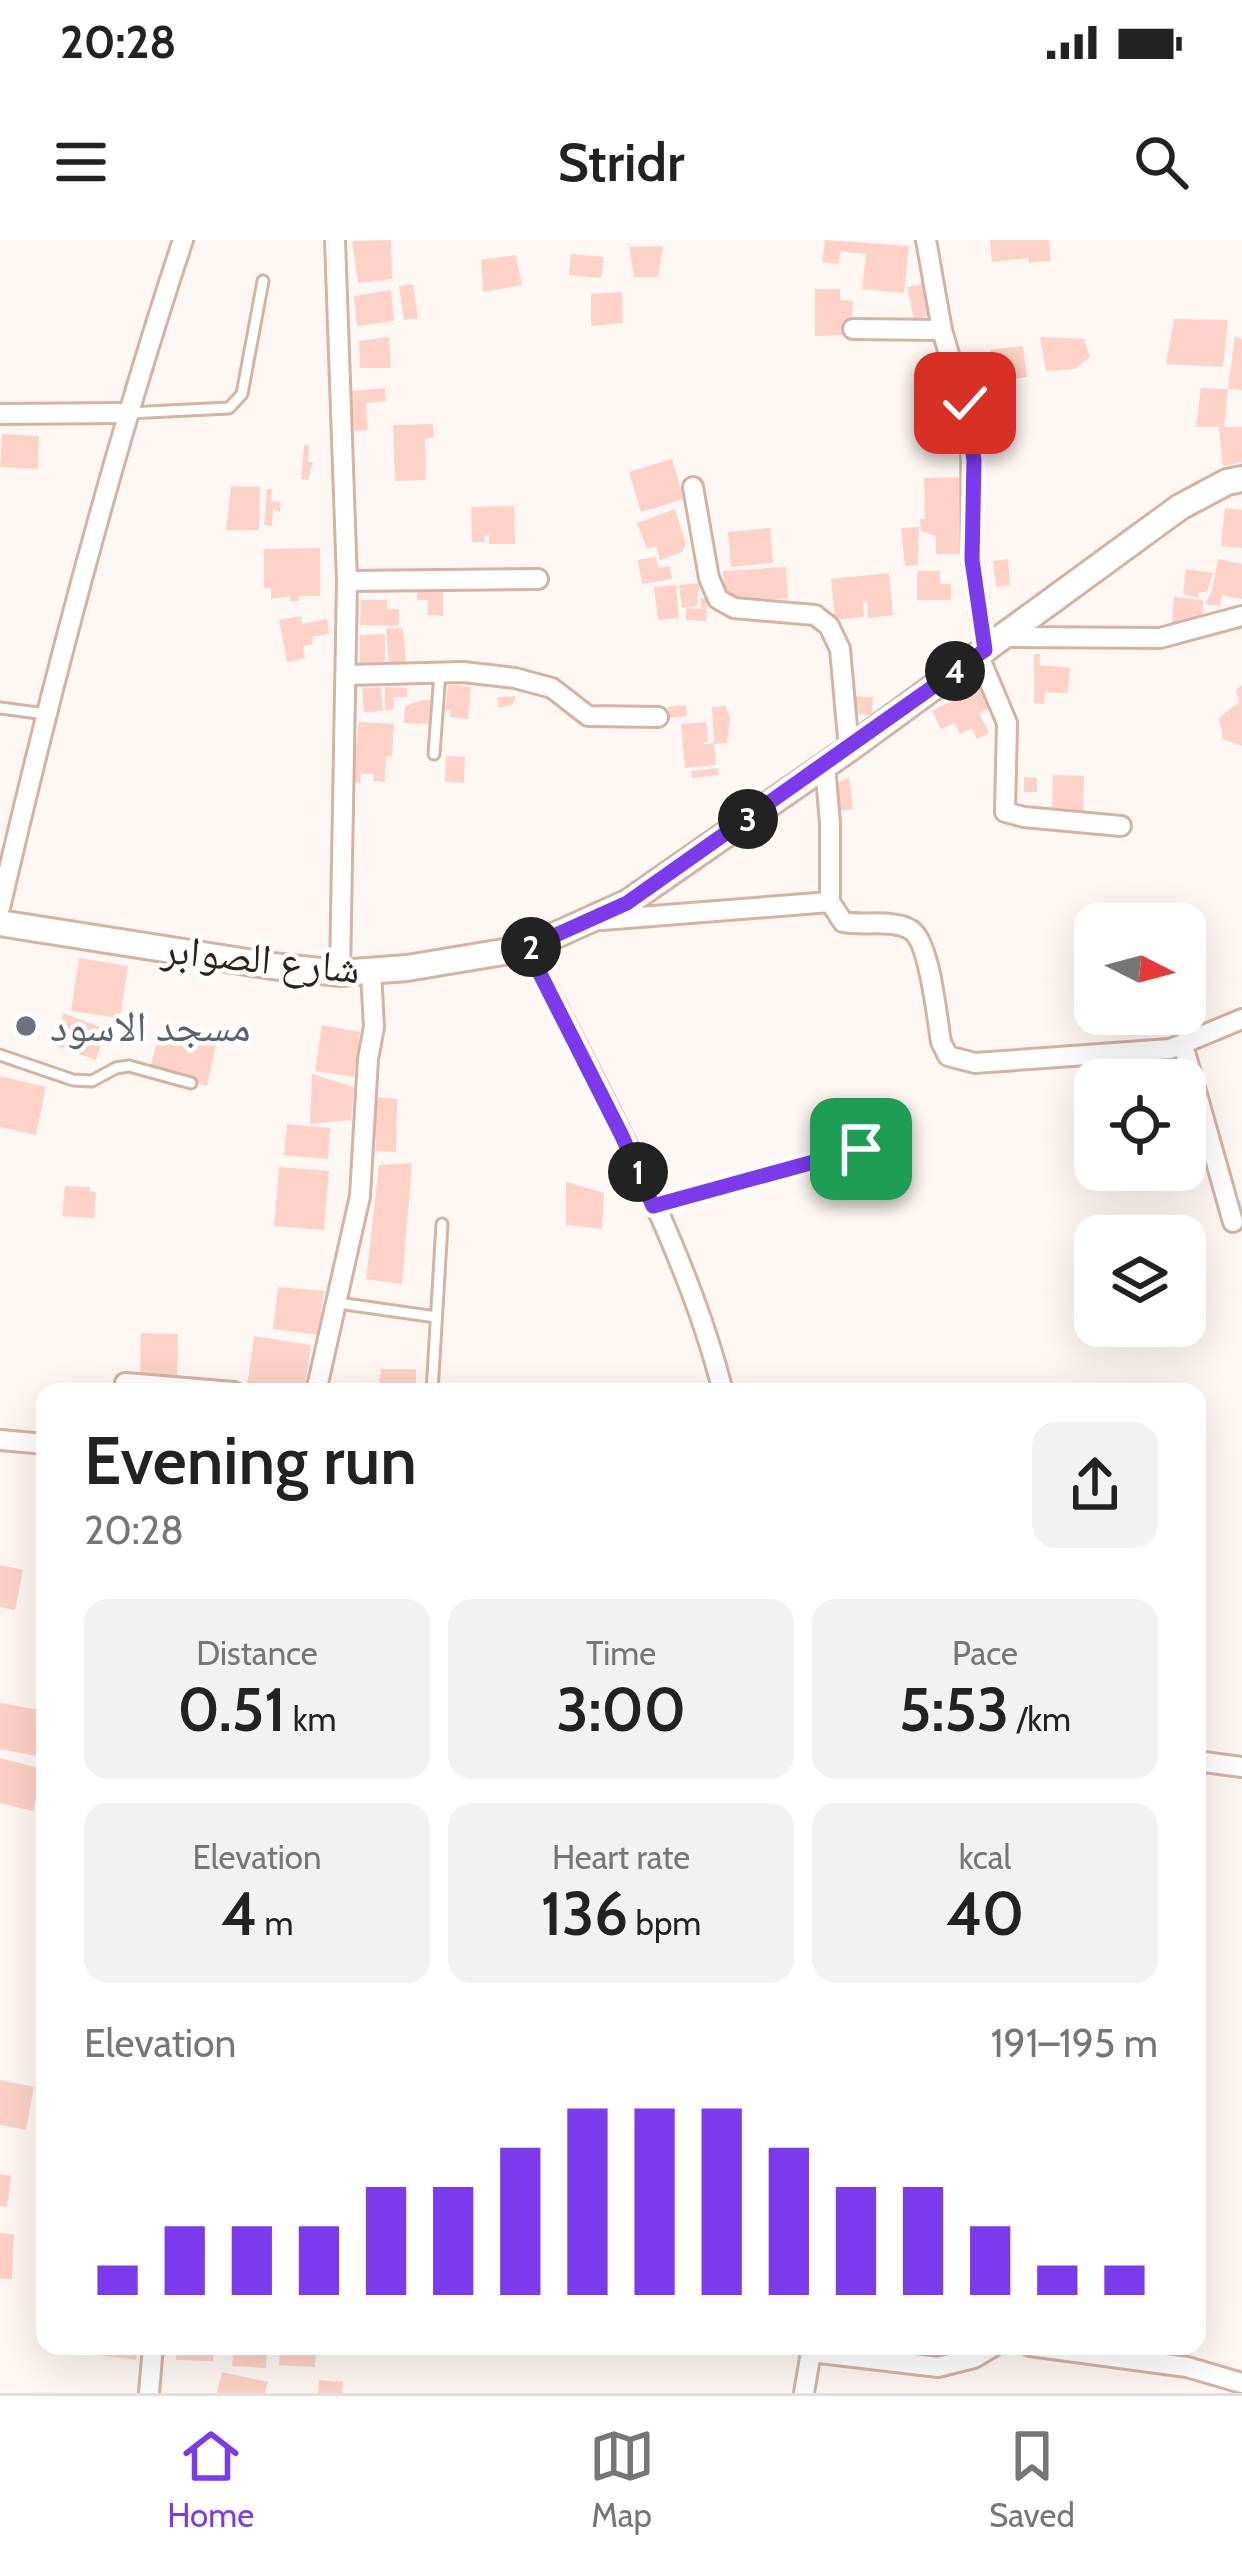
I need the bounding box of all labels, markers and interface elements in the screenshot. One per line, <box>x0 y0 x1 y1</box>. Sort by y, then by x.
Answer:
text: 20:28 <box>60 15 177 69</box>
icon: menu <box>48 129 114 195</box>
text: Stridr <box>557 129 685 195</box>
icon: search <box>1128 129 1194 195</box>
pin <box>914 352 1016 454</box>
icon: check <box>932 370 998 436</box>
pin: 4 <box>925 641 985 701</box>
text: 4 <box>945 651 965 691</box>
pin: 3 <box>718 789 778 849</box>
text: 3 <box>739 799 757 839</box>
north arrow <box>1074 903 1206 1035</box>
map controls <box>1074 903 1206 1347</box>
pin: 2 <box>501 917 561 977</box>
street label: شارع الصوابر <box>158 922 363 995</box>
text: 2 <box>522 927 540 967</box>
place label: مسجد الاسود <box>50 1000 251 1052</box>
marker: مسجد الاسود <box>13 1013 39 1039</box>
button: locate <box>1074 1059 1206 1191</box>
pin <box>810 1098 912 1200</box>
icon: arrive <box>828 1116 894 1182</box>
pin: 1 <box>608 1142 668 1202</box>
text: 1 <box>632 1152 644 1192</box>
button: layers <box>1074 1215 1206 1347</box>
text: Evening run <box>84 1420 417 1501</box>
button: share <box>1032 1422 1158 1548</box>
text: 20:28 <box>84 1506 184 1554</box>
text: Distance <box>196 1633 318 1673</box>
text: Time <box>586 1633 656 1673</box>
text: Pace <box>952 1633 1018 1673</box>
text: 0.51 <box>177 1673 285 1746</box>
text: 3:00 <box>556 1673 686 1746</box>
text: 5:53 <box>899 1673 1009 1746</box>
text: km <box>285 1699 337 1739</box>
text: /km <box>1009 1699 1071 1739</box>
text: Elevation <box>193 1837 321 1877</box>
text: Heart rate <box>552 1837 690 1877</box>
text: kcal <box>959 1837 1011 1877</box>
text: 4 <box>221 1877 257 1950</box>
text: 136 <box>541 1877 628 1950</box>
text: 40 <box>946 1877 1024 1950</box>
text: m <box>257 1903 293 1943</box>
text: bpm <box>628 1903 701 1943</box>
text: Elevation <box>84 2019 236 2067</box>
text: 191–195 m <box>991 2019 1158 2067</box>
tab: Home <box>167 2423 254 2535</box>
tab: Map <box>589 2423 655 2535</box>
tab: Saved <box>989 2423 1075 2535</box>

